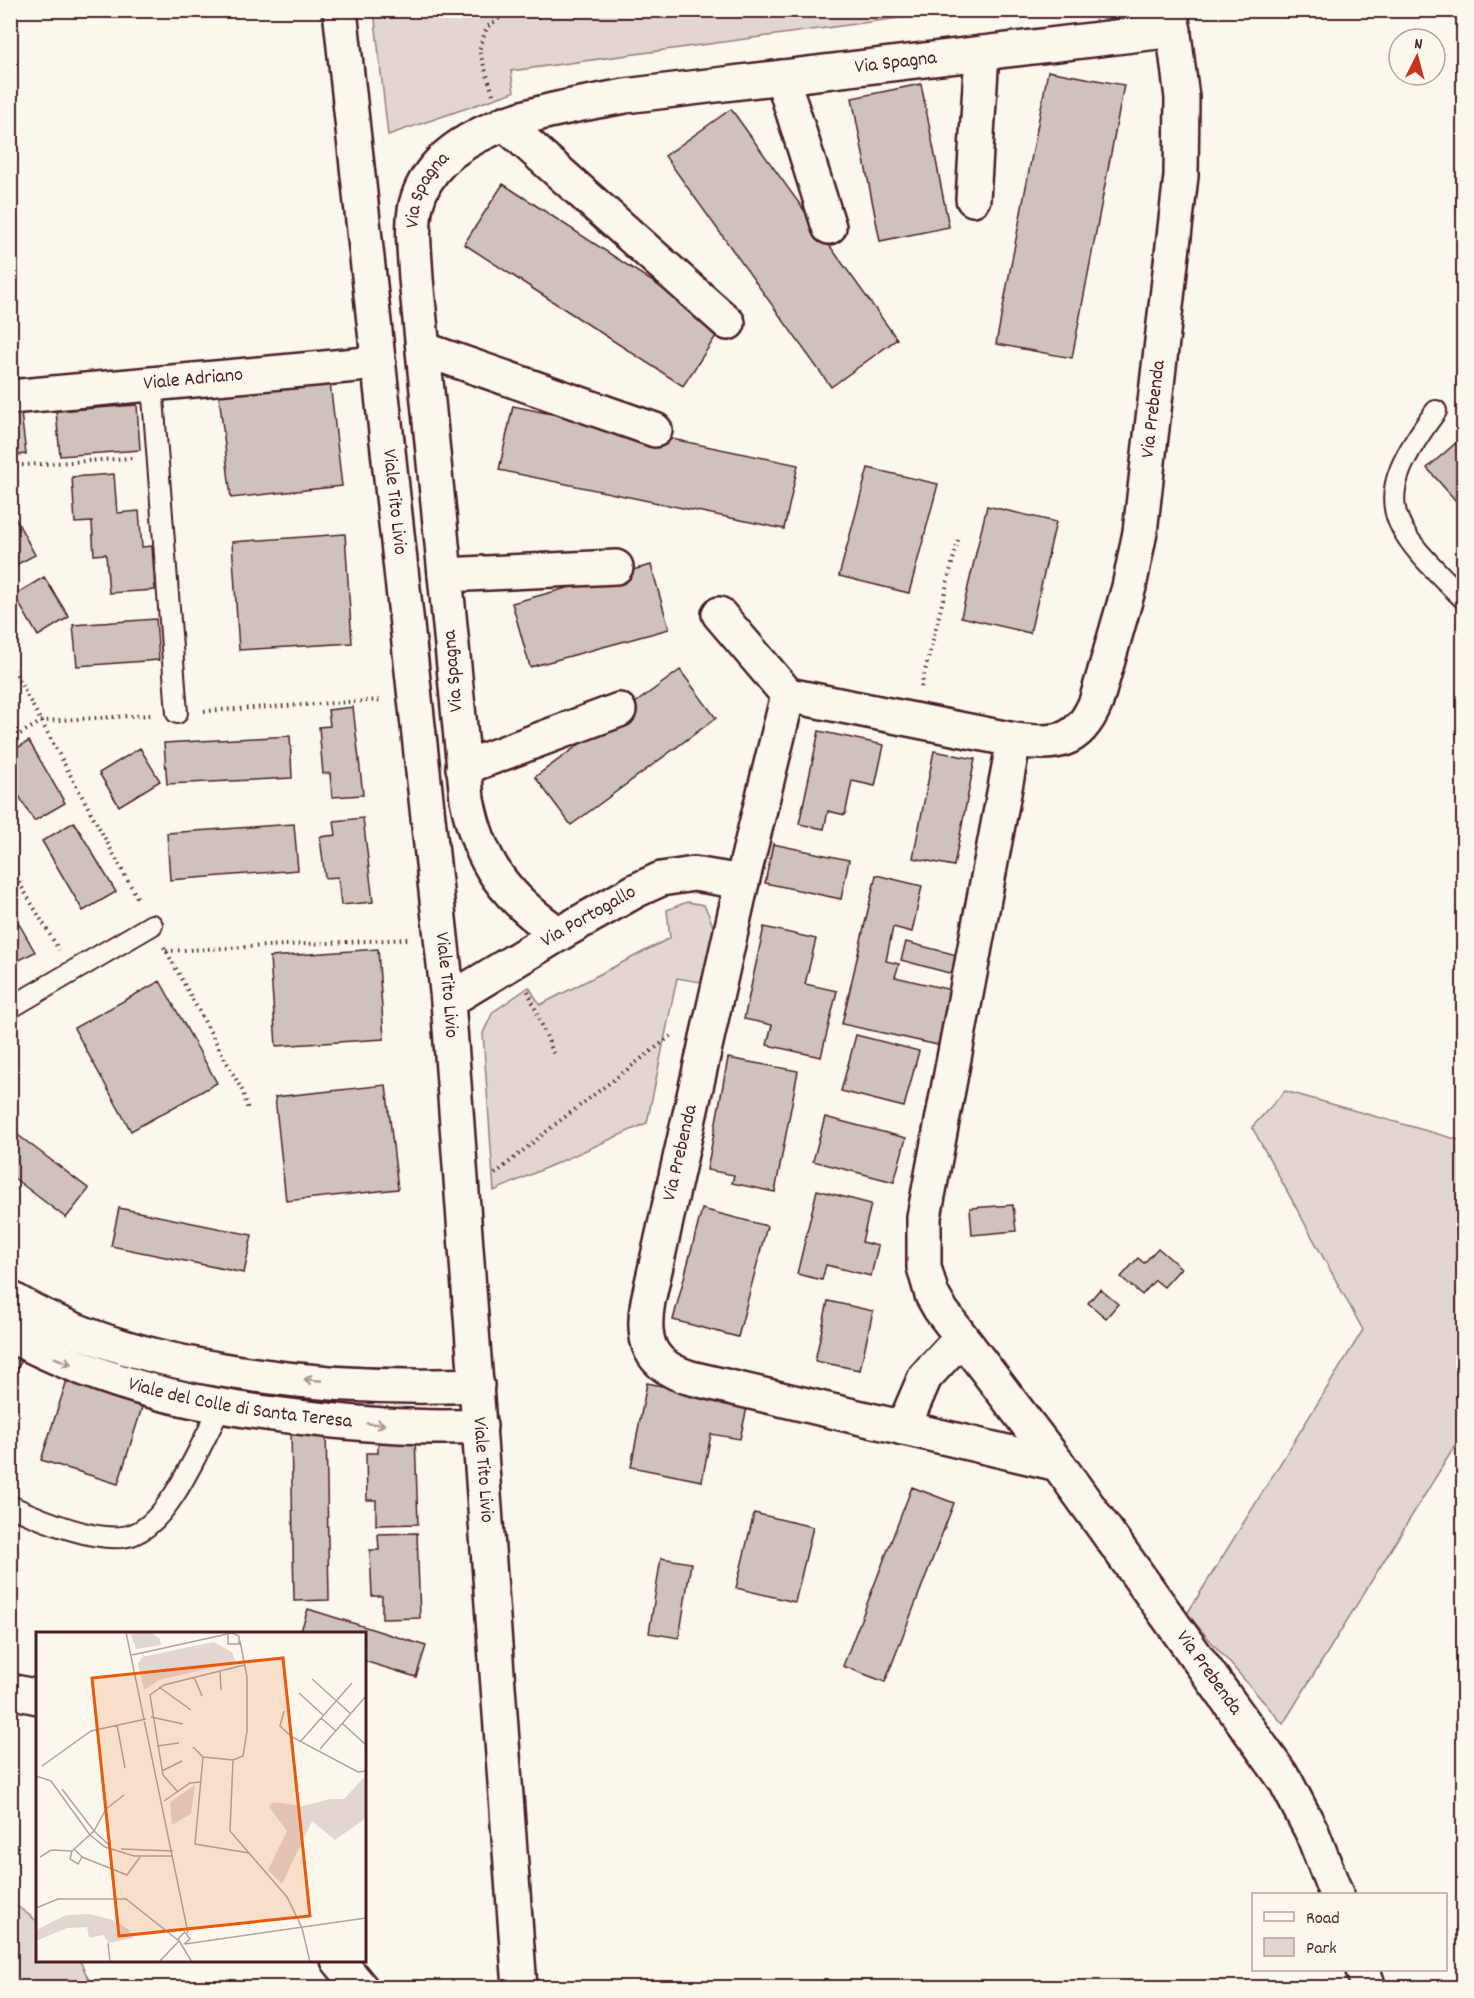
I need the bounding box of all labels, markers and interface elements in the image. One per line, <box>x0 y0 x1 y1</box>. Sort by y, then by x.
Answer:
north arrow <box>1387 27 1447 87</box>
text: N <box>1413 33 1424 56</box>
street label: Via Spagna <box>853 45 939 82</box>
street label: Via Spagna <box>400 145 457 229</box>
street label: Via Prebenda <box>1135 358 1174 460</box>
street label: Viale Adriano <box>142 362 244 399</box>
street label: Viale Tito Livio <box>374 448 413 556</box>
street label: Via Spagna <box>436 628 472 713</box>
street label: Via Portogallo <box>536 879 642 956</box>
street label: Viale Tito Livio <box>427 931 465 1039</box>
street label: Via Prebenda <box>656 1102 706 1204</box>
one-way arrow <box>53 1356 72 1367</box>
street label: Viale del Colle di Santa Teresa <box>124 1371 354 1437</box>
one-way arrow <box>304 1374 324 1385</box>
street label: Viale Tito Livio <box>464 1416 500 1524</box>
one-way arrow <box>365 1419 385 1430</box>
street label: Via Prebenda <box>1168 1625 1249 1722</box>
inset map <box>36 1632 366 1962</box>
legend <box>1252 1893 1447 1971</box>
text: Road <box>1306 1907 1340 1932</box>
text: Park <box>1306 1937 1337 1962</box>

